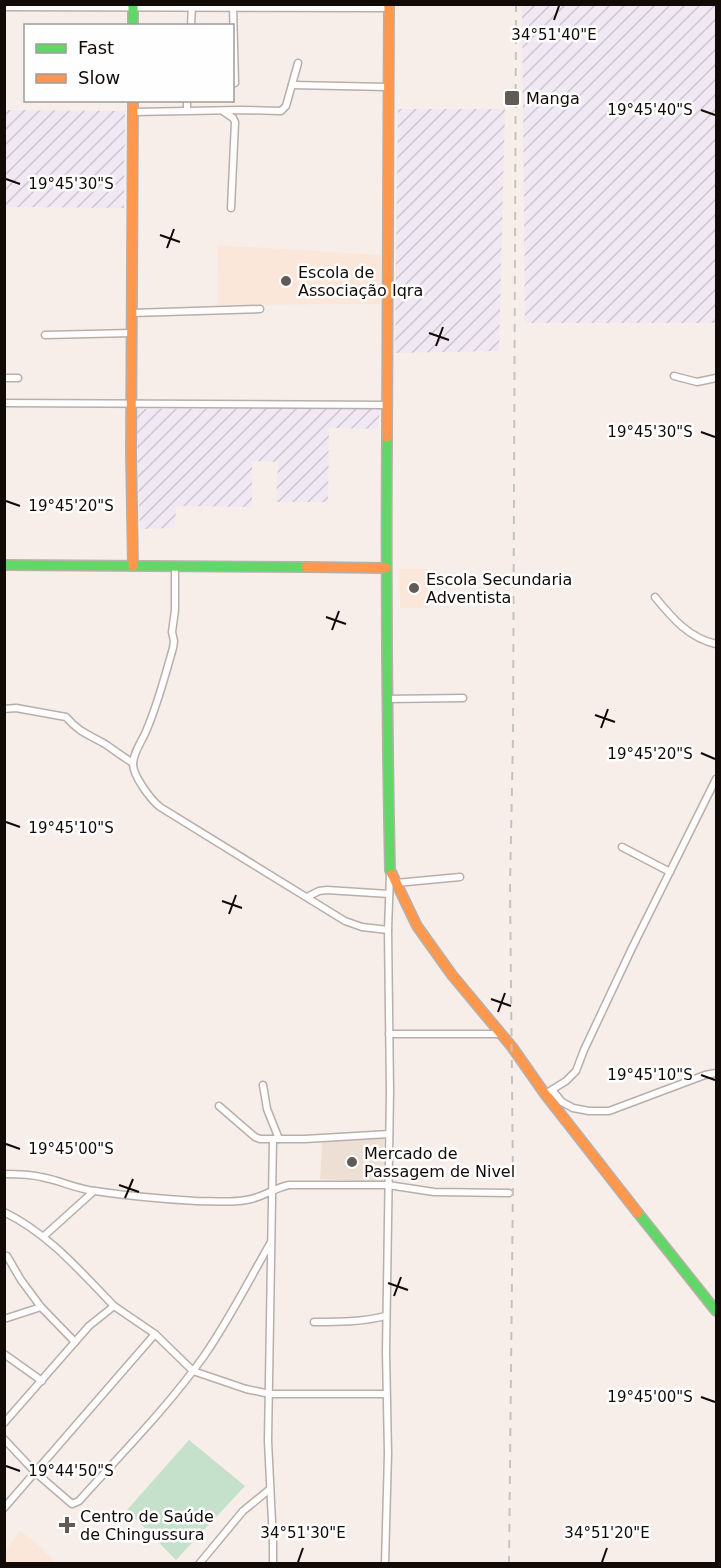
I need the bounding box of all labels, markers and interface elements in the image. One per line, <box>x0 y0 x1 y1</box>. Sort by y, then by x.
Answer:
legend <box>24 24 234 102</box>
text: 34°51'40"E <box>511 26 597 44</box>
text: Fast <box>78 37 114 58</box>
text: Slow <box>78 67 120 88</box>
marker: Manga <box>503 89 521 107</box>
place label: Manga <box>526 89 580 108</box>
text: 19°45'40"S <box>607 101 693 119</box>
text: 19°45'30"S <box>28 175 114 193</box>
place label: Escola de Associação Iqra <box>298 263 423 300</box>
marker: Escola de Associação Iqra <box>279 274 293 288</box>
text: 19°45'30"S <box>607 423 693 441</box>
text: 19°45'20"S <box>28 497 114 515</box>
place label: Escola Secundaria Adventista <box>426 570 572 607</box>
marker: Escola Secundaria Adventista <box>407 581 421 595</box>
text: 19°45'20"S <box>607 745 693 763</box>
text: 19°45'10"S <box>28 819 114 837</box>
text: 19°45'10"S <box>607 1066 693 1084</box>
text: 19°45'00"S <box>28 1140 114 1158</box>
place label: Mercado de Passagem de Nivel <box>364 1144 515 1181</box>
marker: Mercado de Passagem de Nivel <box>345 1155 359 1169</box>
text: 19°45'00"S <box>607 1388 693 1406</box>
text: 19°44'50"S <box>28 1462 114 1480</box>
place label: Centro de Saúde de Chingussura <box>80 1507 214 1544</box>
marker: Centro de Saúde de Chingussura <box>58 1516 76 1534</box>
text: 34°51'30"E <box>260 1524 346 1542</box>
text: 34°51'20"E <box>564 1524 650 1542</box>

